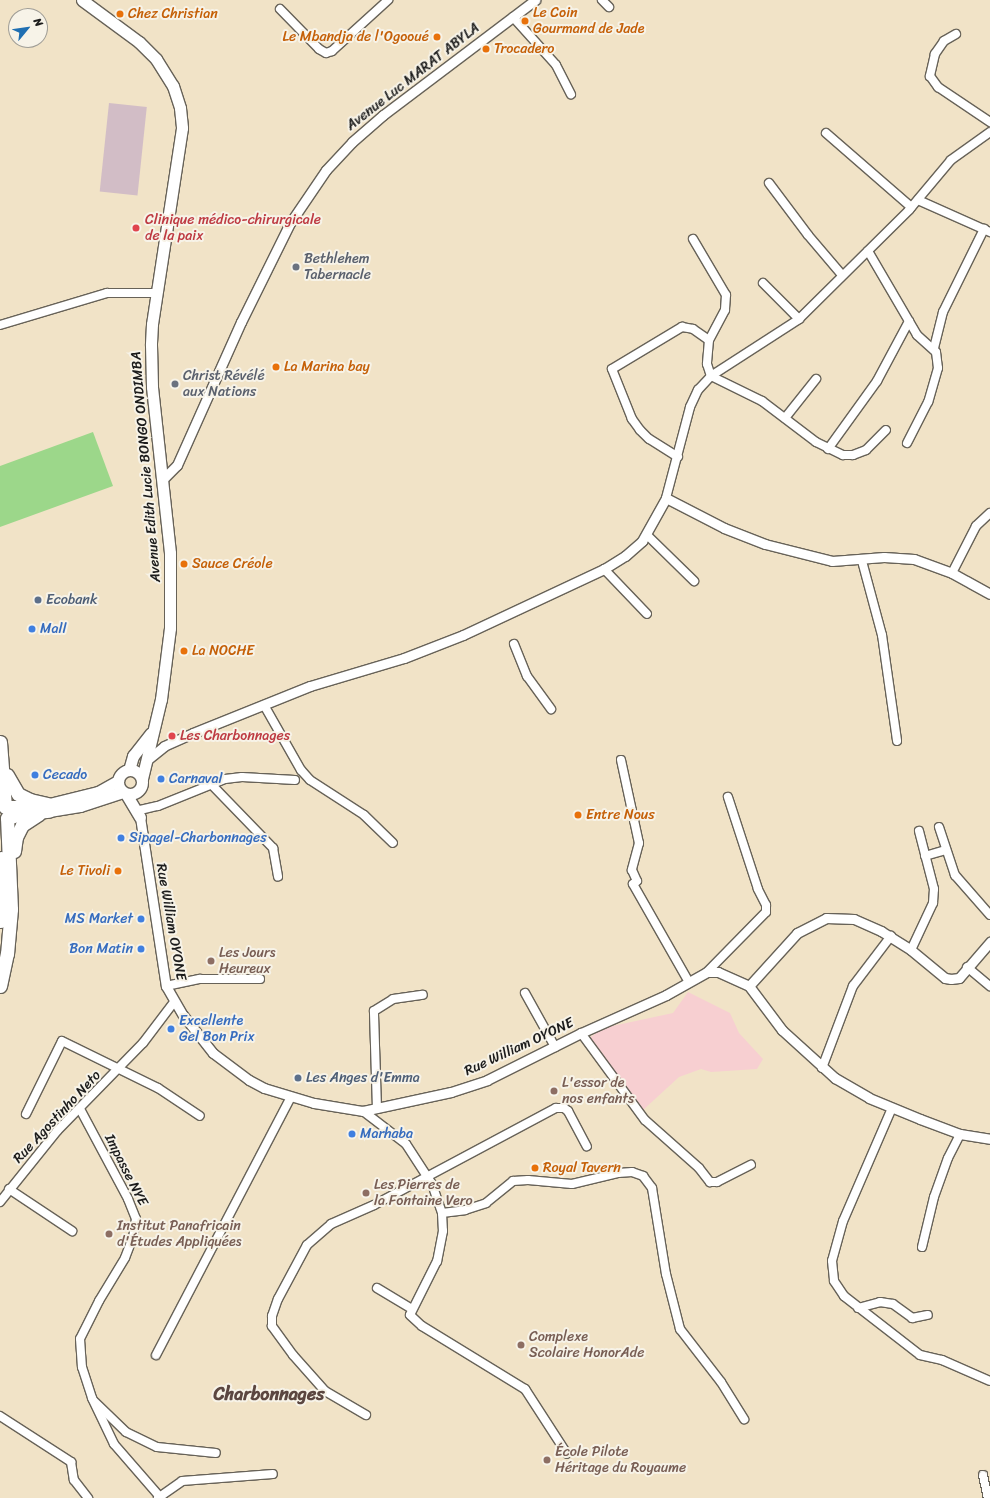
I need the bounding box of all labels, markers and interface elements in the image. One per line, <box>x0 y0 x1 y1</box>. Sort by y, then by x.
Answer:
place label: Le Coin Gourmand de Jade <box>533 5 645 38</box>
place label: Chez Christian <box>128 6 218 22</box>
north arrow <box>8 8 48 48</box>
marker: Chez Christian <box>115 9 125 19</box>
text: N <box>28 14 48 30</box>
marker: Le Coin Gourmand de Jade <box>520 16 530 26</box>
street label: Avenue Luc MARAT ABYLA <box>344 20 482 134</box>
place label: Le Mbandja de l'Ogooué <box>283 29 429 45</box>
marker: Le Mbandja de l'Ogooué <box>432 32 442 42</box>
place label: Trocadero <box>494 41 554 57</box>
marker: Trocadero <box>481 44 491 54</box>
place label: Clinique médico-chirurgicale de la paix <box>145 212 321 244</box>
marker: Clinique médico-chirurgicale de la paix <box>130 222 142 234</box>
place label: Bethlehem Tabernacle <box>304 251 371 284</box>
marker: Bethlehem Tabernacle <box>291 262 301 272</box>
street label: Avenue Edith Lucie BONGO ONDIMBA <box>128 352 164 582</box>
place label: La Marina bay <box>284 359 369 375</box>
marker: La Marina bay <box>271 362 281 372</box>
place label: Christ Révélé aux Nations <box>183 368 265 400</box>
marker: Christ Révélé aux Nations <box>170 379 180 389</box>
place label: Sauce Créole <box>192 556 273 572</box>
marker: Sauce Créole <box>179 559 189 569</box>
place label: Ecobank <box>46 592 97 608</box>
marker: Ecobank <box>33 595 43 605</box>
place label: Mall <box>40 621 66 637</box>
marker: Mall <box>27 624 37 634</box>
place label: La NOCHE <box>192 643 254 659</box>
marker: La NOCHE <box>179 646 189 656</box>
place label: Les Charbonnages <box>180 728 290 744</box>
marker: Les Charbonnages <box>167 731 177 741</box>
place label: Cecado <box>43 767 87 783</box>
marker: Cecado <box>30 770 40 780</box>
place label: Carnaval <box>169 771 223 787</box>
marker: Carnaval <box>156 774 166 784</box>
place label: Entre Nous <box>586 807 655 823</box>
marker: Entre Nous <box>573 810 583 820</box>
place label: Sipagel-Charbonnages <box>129 830 267 846</box>
marker: Sipagel-Charbonnages <box>116 833 126 843</box>
street label: Rue William OYONE <box>152 862 190 982</box>
place label: Le Tivoli <box>60 863 110 879</box>
marker: Le Tivoli <box>113 866 123 876</box>
place label: MS Market <box>65 911 133 927</box>
marker: MS Market <box>136 914 146 924</box>
place label: Bon Matin <box>70 941 133 957</box>
marker: Bon Matin <box>136 944 146 954</box>
place label: Les Jours Heureux <box>219 945 276 978</box>
marker: Les Jours Heureux <box>206 956 216 966</box>
place label: Excellente Gel Bon Prix <box>179 1013 255 1046</box>
street label: Rue William OYONE <box>462 1014 576 1080</box>
marker: Excellente Gel Bon Prix <box>166 1024 176 1034</box>
street label: Rue Agostinho Neto <box>9 1067 105 1167</box>
place label: Les Anges d'Emma <box>306 1070 419 1086</box>
marker: Les Anges d'Emma <box>293 1073 303 1083</box>
place label: L'essor de nos enfants <box>562 1075 635 1108</box>
marker: L'essor de nos enfants <box>549 1086 559 1096</box>
place label: Marhaba <box>360 1126 413 1142</box>
marker: Marhaba <box>347 1129 357 1139</box>
street label: Impasse NYE <box>101 1131 151 1209</box>
place label: Royal Tavern <box>543 1160 621 1176</box>
marker: Royal Tavern <box>530 1163 540 1173</box>
place label: Les Pierres de la Fontaine Vero <box>374 1177 474 1210</box>
marker: Les Pierres de la Fontaine Vero <box>361 1188 371 1198</box>
place label: Institut Panafricain d'Études Appliquées <box>117 1218 242 1250</box>
marker: Institut Panafricain d'Études Appliquées <box>104 1229 114 1239</box>
place label: Complexe Scolaire HonorAde <box>529 1329 644 1362</box>
marker: Complexe Scolaire HonorAde <box>516 1340 526 1350</box>
district label: Charbonnages <box>214 1383 324 1405</box>
place label: École Pilote Héritage du Royaume <box>555 1444 686 1476</box>
marker: École Pilote Héritage du Royaume <box>542 1455 552 1465</box>

